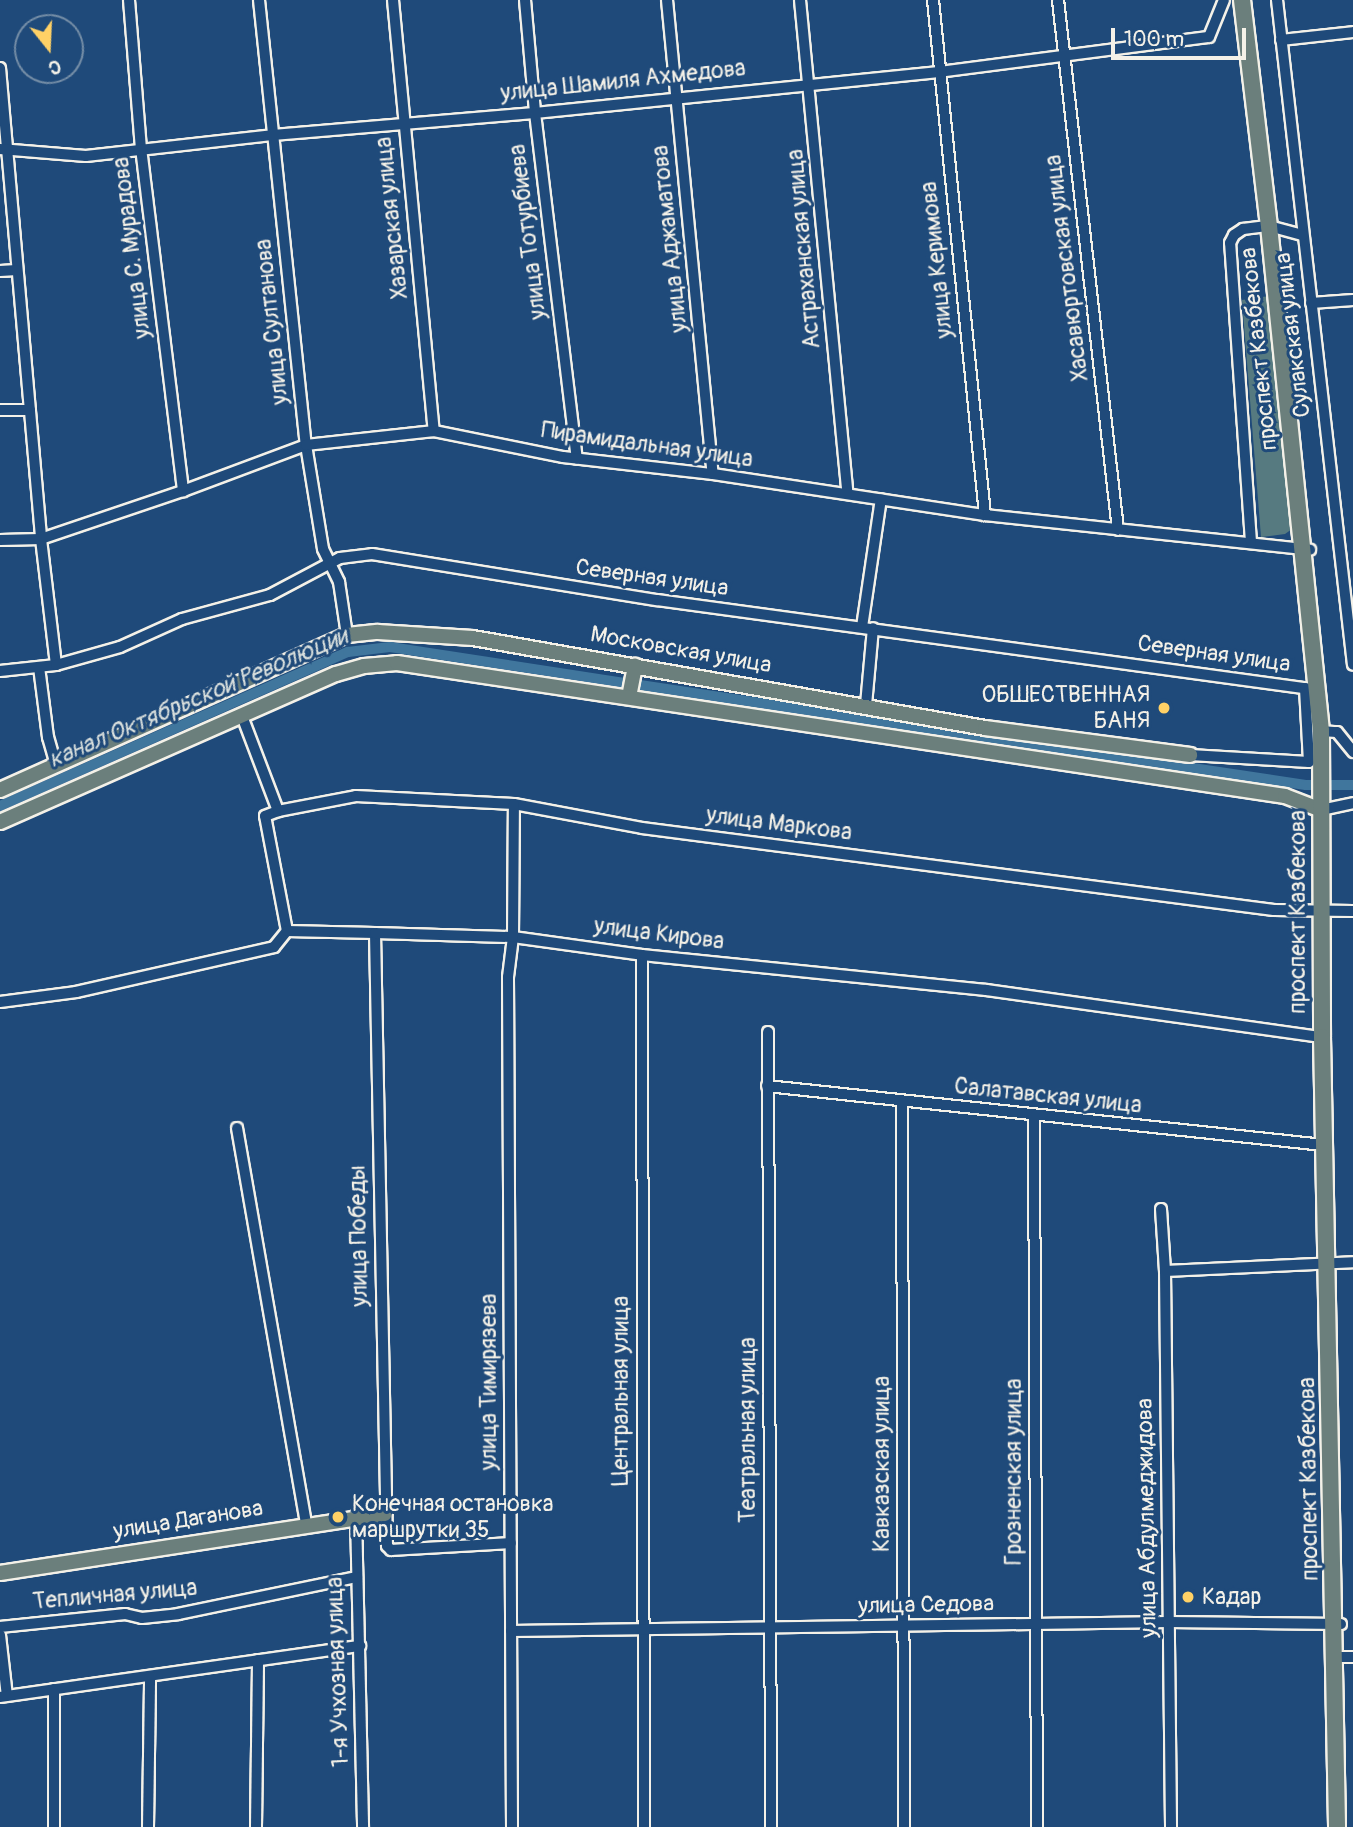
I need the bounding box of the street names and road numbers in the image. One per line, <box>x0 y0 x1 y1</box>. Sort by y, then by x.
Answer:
street label: улица Шамиля Ахмедова <box>499 54 747 108</box>
street label: Хазарская улица <box>370 136 414 300</box>
street label: улица Тотурбиева <box>504 143 552 321</box>
street label: улица Аджаматова <box>646 144 694 334</box>
street label: Астраханская улица <box>782 148 826 350</box>
street label: Хасавюртовская улица <box>1039 153 1095 383</box>
street label: улица С. Мурадова <box>107 156 157 340</box>
street label: улица Керимова <box>915 180 959 340</box>
street label: улица Султанова <box>250 238 294 406</box>
street label: проспект Казбекова <box>1235 246 1283 452</box>
street label: Сулакская улица <box>1269 251 1317 419</box>
street label: Пирамидальная улица <box>539 416 755 474</box>
street label: Северная улица <box>574 554 730 602</box>
street label: Московская улица <box>588 620 774 680</box>
street label: Северная улица <box>1136 630 1292 678</box>
street label: улица Маркова <box>705 801 853 847</box>
street label: проспект Казбекова <box>1284 810 1312 1014</box>
street label: улица Кирова <box>592 912 726 956</box>
street label: Салатавская улица <box>953 1072 1143 1120</box>
street label: улица Победы <box>344 1165 374 1307</box>
street label: улица Тимирязева <box>475 1294 503 1470</box>
street label: Центральная улица <box>607 1296 635 1486</box>
street label: Театральная улица <box>734 1337 762 1523</box>
street label: Кавказская улица <box>868 1376 896 1552</box>
street label: проспект Казбекова <box>1293 1377 1325 1581</box>
street label: Грозненская улица <box>1000 1379 1028 1565</box>
street label: улица Абдулмеджидова <box>1131 1398 1163 1638</box>
street label: улица Даганова <box>111 1495 265 1545</box>
street label: Тепличная улица <box>32 1574 198 1616</box>
street label: 1-я Учхозная улица <box>321 1576 355 1768</box>
street label: улица Седова <box>858 1590 994 1620</box>

